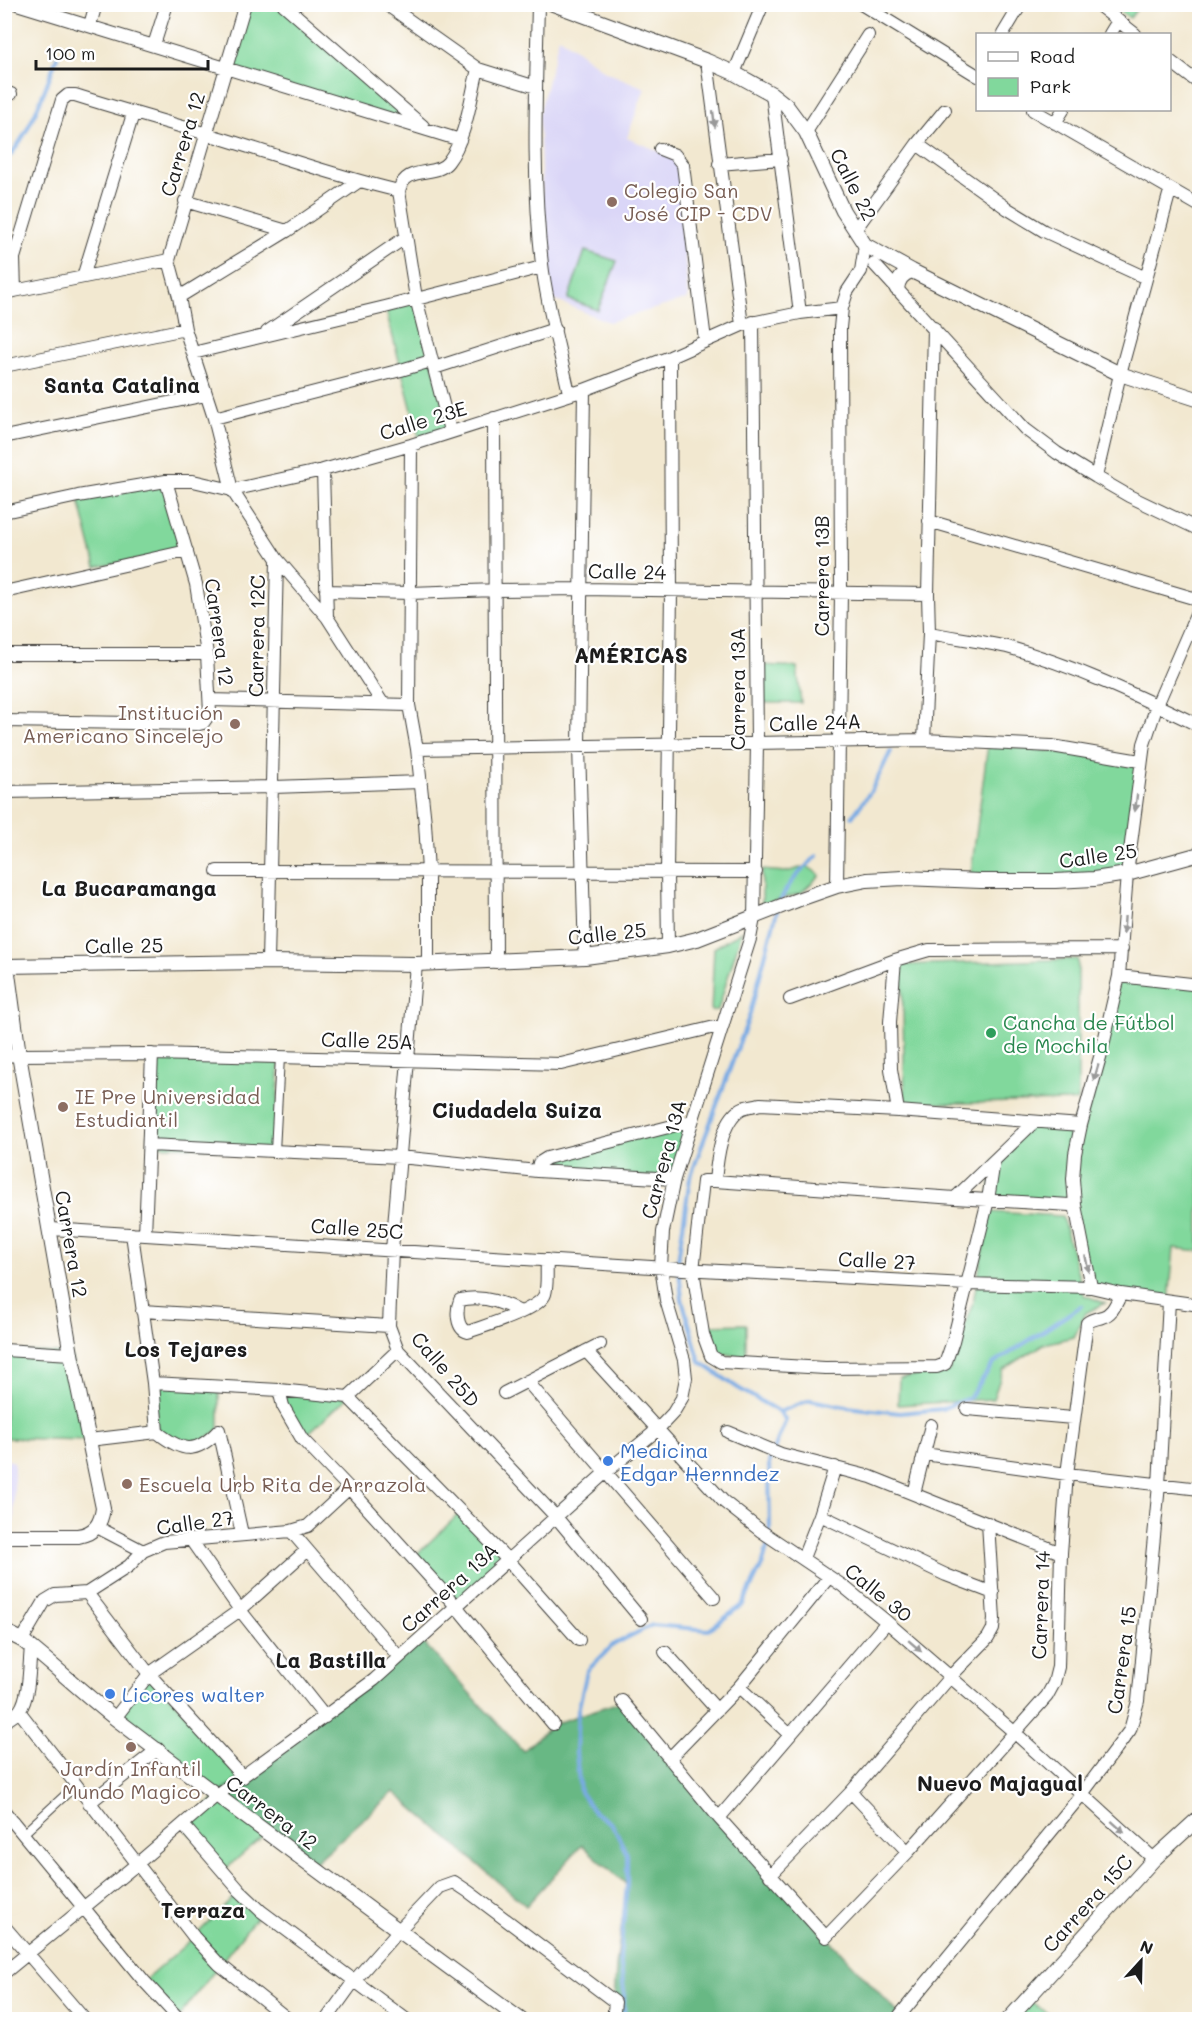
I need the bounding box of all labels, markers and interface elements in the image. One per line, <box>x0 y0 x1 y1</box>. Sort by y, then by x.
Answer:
scale bar <box>36 33 208 71</box>
legend <box>976 33 1171 111</box>
text: 100 m <box>45 41 95 65</box>
text: Road <box>1030 44 1075 68</box>
text: Park <box>1030 74 1071 98</box>
street label: Carrera 12 <box>154 88 210 200</box>
one-way arrow <box>709 110 718 129</box>
street label: Calle 22 <box>825 143 883 225</box>
place label: Colegio San José CIP - CDV <box>624 177 773 226</box>
marker: Colegio San José CIP - CDV <box>605 195 619 209</box>
district label: Santa Catalina <box>44 371 200 398</box>
street label: Calle 23E <box>376 394 470 446</box>
street label: Carrera 13B <box>808 515 834 637</box>
street label: Calle 24 <box>588 557 667 585</box>
street label: Carrera 12C <box>242 575 270 697</box>
street label: Carrera 12 <box>200 577 240 687</box>
street label: Carrera 13A <box>724 628 750 750</box>
district label: AMÉRICAS <box>574 641 688 668</box>
place label: Institución Americano Sincelejo <box>23 699 223 748</box>
street label: Calle 24A <box>768 707 862 737</box>
marker: Institución Americano Sincelejo <box>228 717 242 731</box>
one-way arrow <box>1131 793 1140 812</box>
street label: Calle 25 <box>1057 837 1139 873</box>
district label: La Bucaramanga <box>41 874 217 901</box>
one-way arrow <box>1119 915 1128 934</box>
street label: Calle 25 <box>567 916 647 950</box>
street label: Calle 25 <box>85 931 163 959</box>
place label: Cancha de Fútbol de Mochila <box>1003 1009 1175 1058</box>
street label: Calle 25A <box>320 1025 414 1055</box>
marker: Cancha de Fútbol de Mochila <box>984 1026 998 1040</box>
one-way arrow <box>1091 1064 1100 1082</box>
place label: IE Pre Universidad Estudiantil <box>75 1083 260 1132</box>
district label: Ciudadela Suiza <box>432 1096 602 1123</box>
street label: Carrera 13A <box>635 1096 691 1222</box>
marker: IE Pre Universidad Estudiantil <box>56 1100 70 1114</box>
street label: Carrera 12 <box>50 1188 94 1300</box>
street label: Calle 25C <box>310 1212 404 1244</box>
street label: Calle 27 <box>837 1245 917 1275</box>
one-way arrow <box>1083 1255 1092 1274</box>
street label: Calle 25D <box>406 1326 486 1412</box>
district label: Los Tejares <box>125 1335 247 1362</box>
place label: Medicina Edgar Hernndez <box>620 1437 780 1486</box>
marker: Medicina Edgar Hernndez <box>601 1454 615 1468</box>
place label: Escuela Urb Rita de Arrazola <box>139 1471 427 1497</box>
marker: Escuela Urb Rita de Arrazola <box>120 1477 134 1491</box>
street label: Calle 27 <box>155 1504 235 1540</box>
street label: Carrera 13A <box>395 1536 503 1638</box>
street label: Carrera 14 <box>1025 1550 1055 1660</box>
street label: Calle 30 <box>840 1557 918 1627</box>
street label: Carrera 15 <box>1101 1604 1141 1716</box>
one-way arrow <box>907 1639 922 1652</box>
district label: La Bastilla <box>276 1646 387 1673</box>
place label: Licores walter <box>122 1681 265 1707</box>
marker: Licores walter <box>103 1687 117 1701</box>
marker: Jardín Infantil Mundo Magico <box>124 1740 138 1754</box>
place label: Jardín Infantil Mundo Magico <box>60 1755 202 1804</box>
street label: Carrera 12 <box>221 1769 323 1855</box>
district label: Nuevo Majagual <box>917 1769 1083 1796</box>
one-way arrow <box>1110 1820 1125 1833</box>
street label: Carrera 15C <box>1036 1849 1138 1957</box>
district label: Terraza <box>161 1896 245 1923</box>
north arrow <box>1111 1931 1171 1991</box>
text: N <box>1137 1935 1156 1959</box>

